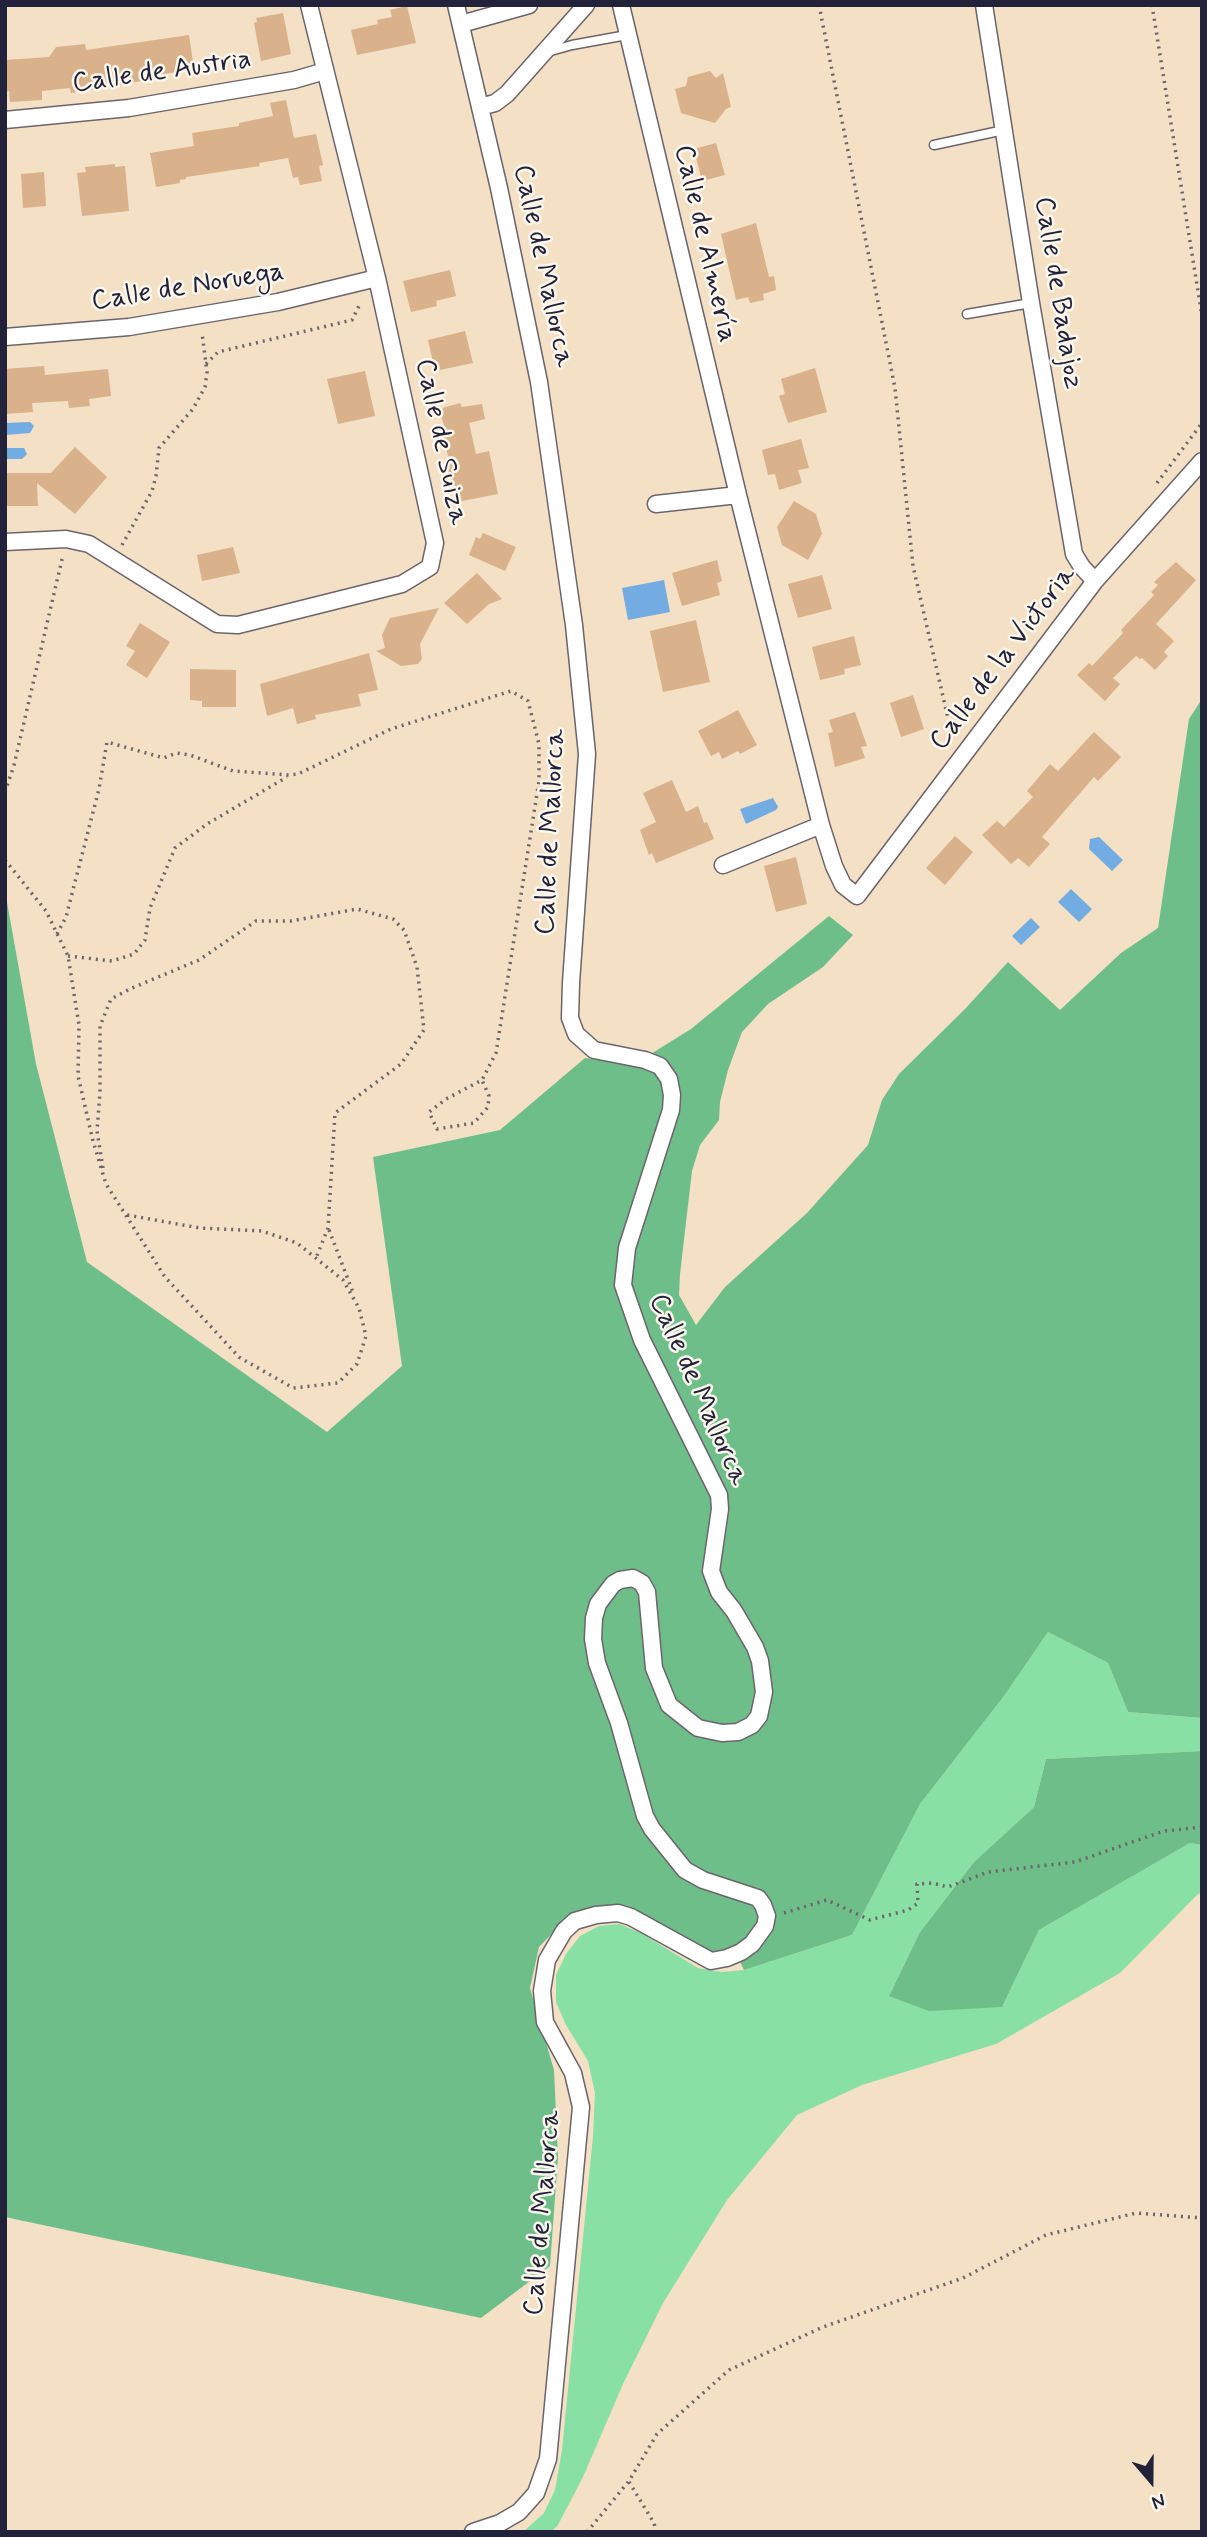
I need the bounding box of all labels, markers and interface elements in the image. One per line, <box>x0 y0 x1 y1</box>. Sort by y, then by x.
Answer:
street label: Calle de Austria <box>70 44 254 102</box>
street label: Calle de Almería <box>665 142 743 346</box>
street label: Calle de Mallorca <box>504 162 580 370</box>
street label: Calle de Badajoz <box>1025 194 1089 392</box>
street label: Calle de Noruega <box>89 256 287 320</box>
street label: Calle de Suiza <box>406 356 474 528</box>
street label: Calle de la Victoria <box>924 560 1084 758</box>
street label: Calle de Mallorca <box>530 728 574 936</box>
street label: Calle de Mallorca <box>640 1289 754 1491</box>
street label: Calle de Mallorca <box>518 2109 570 2317</box>
north arrow <box>1116 2446 1186 2516</box>
text: N <box>1148 2487 1169 2515</box>

